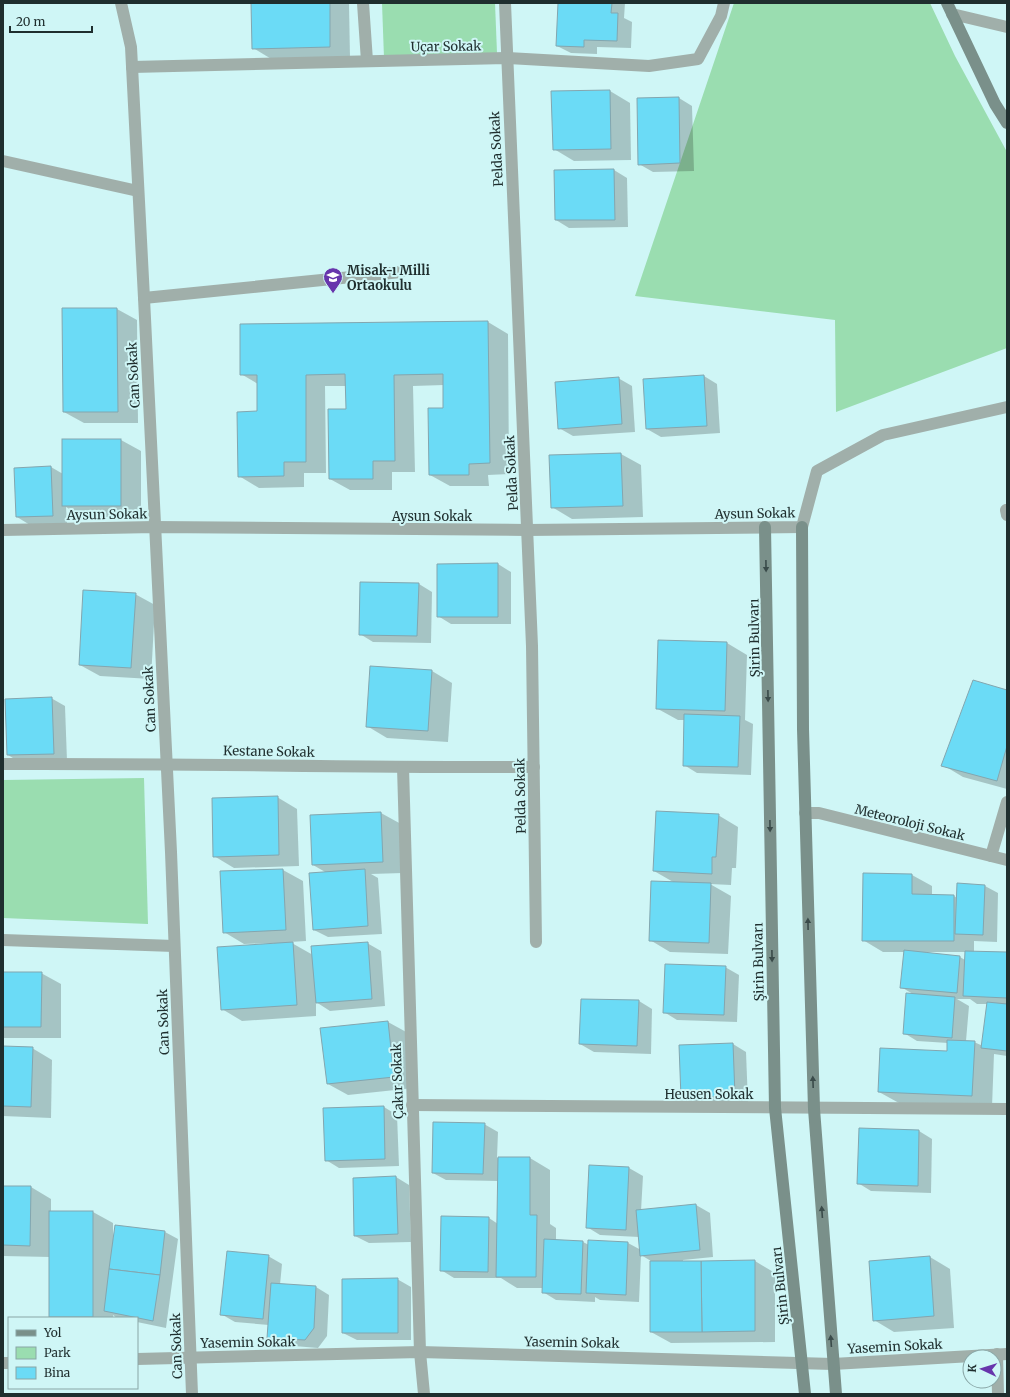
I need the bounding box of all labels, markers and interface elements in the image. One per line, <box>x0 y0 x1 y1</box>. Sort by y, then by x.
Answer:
scale bar <box>10 8 92 34</box>
text: 20 m <box>16 14 45 29</box>
street label: Uçar Sokak <box>411 37 482 56</box>
street label: Pelda Sokak <box>486 110 507 187</box>
place label: Misak-ı Milli Ortaokulu <box>347 262 430 294</box>
school or university icon: Misak-ı Milli Ortaokulu <box>322 266 344 294</box>
street label: Can Sokak <box>123 341 144 408</box>
street label: Pelda Sokak <box>501 434 522 511</box>
street label: Aysun Sokak <box>714 504 796 523</box>
street label: Aysun Sokak <box>66 505 148 524</box>
street label: Aysun Sokak <box>391 508 473 525</box>
one-way arrow <box>763 560 769 573</box>
street label: Şirin Bulvarı <box>745 599 764 677</box>
street label: Can Sokak <box>139 665 160 732</box>
one-way arrow <box>765 690 772 702</box>
street label: Kestane Sokak <box>223 742 316 761</box>
street label: Pelda Sokak <box>511 757 530 834</box>
street label: Meteoroloji Sokak <box>853 801 968 845</box>
one-way arrow <box>767 820 774 832</box>
one-way arrow <box>805 917 811 930</box>
street label: Şirin Bulvarı <box>749 923 768 1001</box>
one-way arrow <box>769 950 775 963</box>
street label: Can Sokak <box>154 988 173 1055</box>
street label: Çakır Sokak <box>388 1042 407 1119</box>
one-way arrow <box>810 1075 816 1088</box>
street label: Heusen Sokak <box>665 1086 754 1103</box>
one-way arrow <box>818 1206 825 1218</box>
street label: Şirin Bulvarı <box>768 1246 793 1326</box>
street label: Can Sokak <box>167 1312 186 1379</box>
legend <box>8 1317 138 1389</box>
text: Yol <box>43 1325 62 1340</box>
street label: Yasemin Sokak <box>199 1333 297 1352</box>
street label: Yasemin Sokak <box>523 1333 621 1352</box>
one-way arrow <box>828 1335 835 1347</box>
street label: Yasemin Sokak <box>846 1335 944 1358</box>
text: Park <box>44 1345 71 1360</box>
north arrow <box>962 1349 1002 1389</box>
text: K <box>965 1363 979 1373</box>
text: Bina <box>44 1365 71 1380</box>

